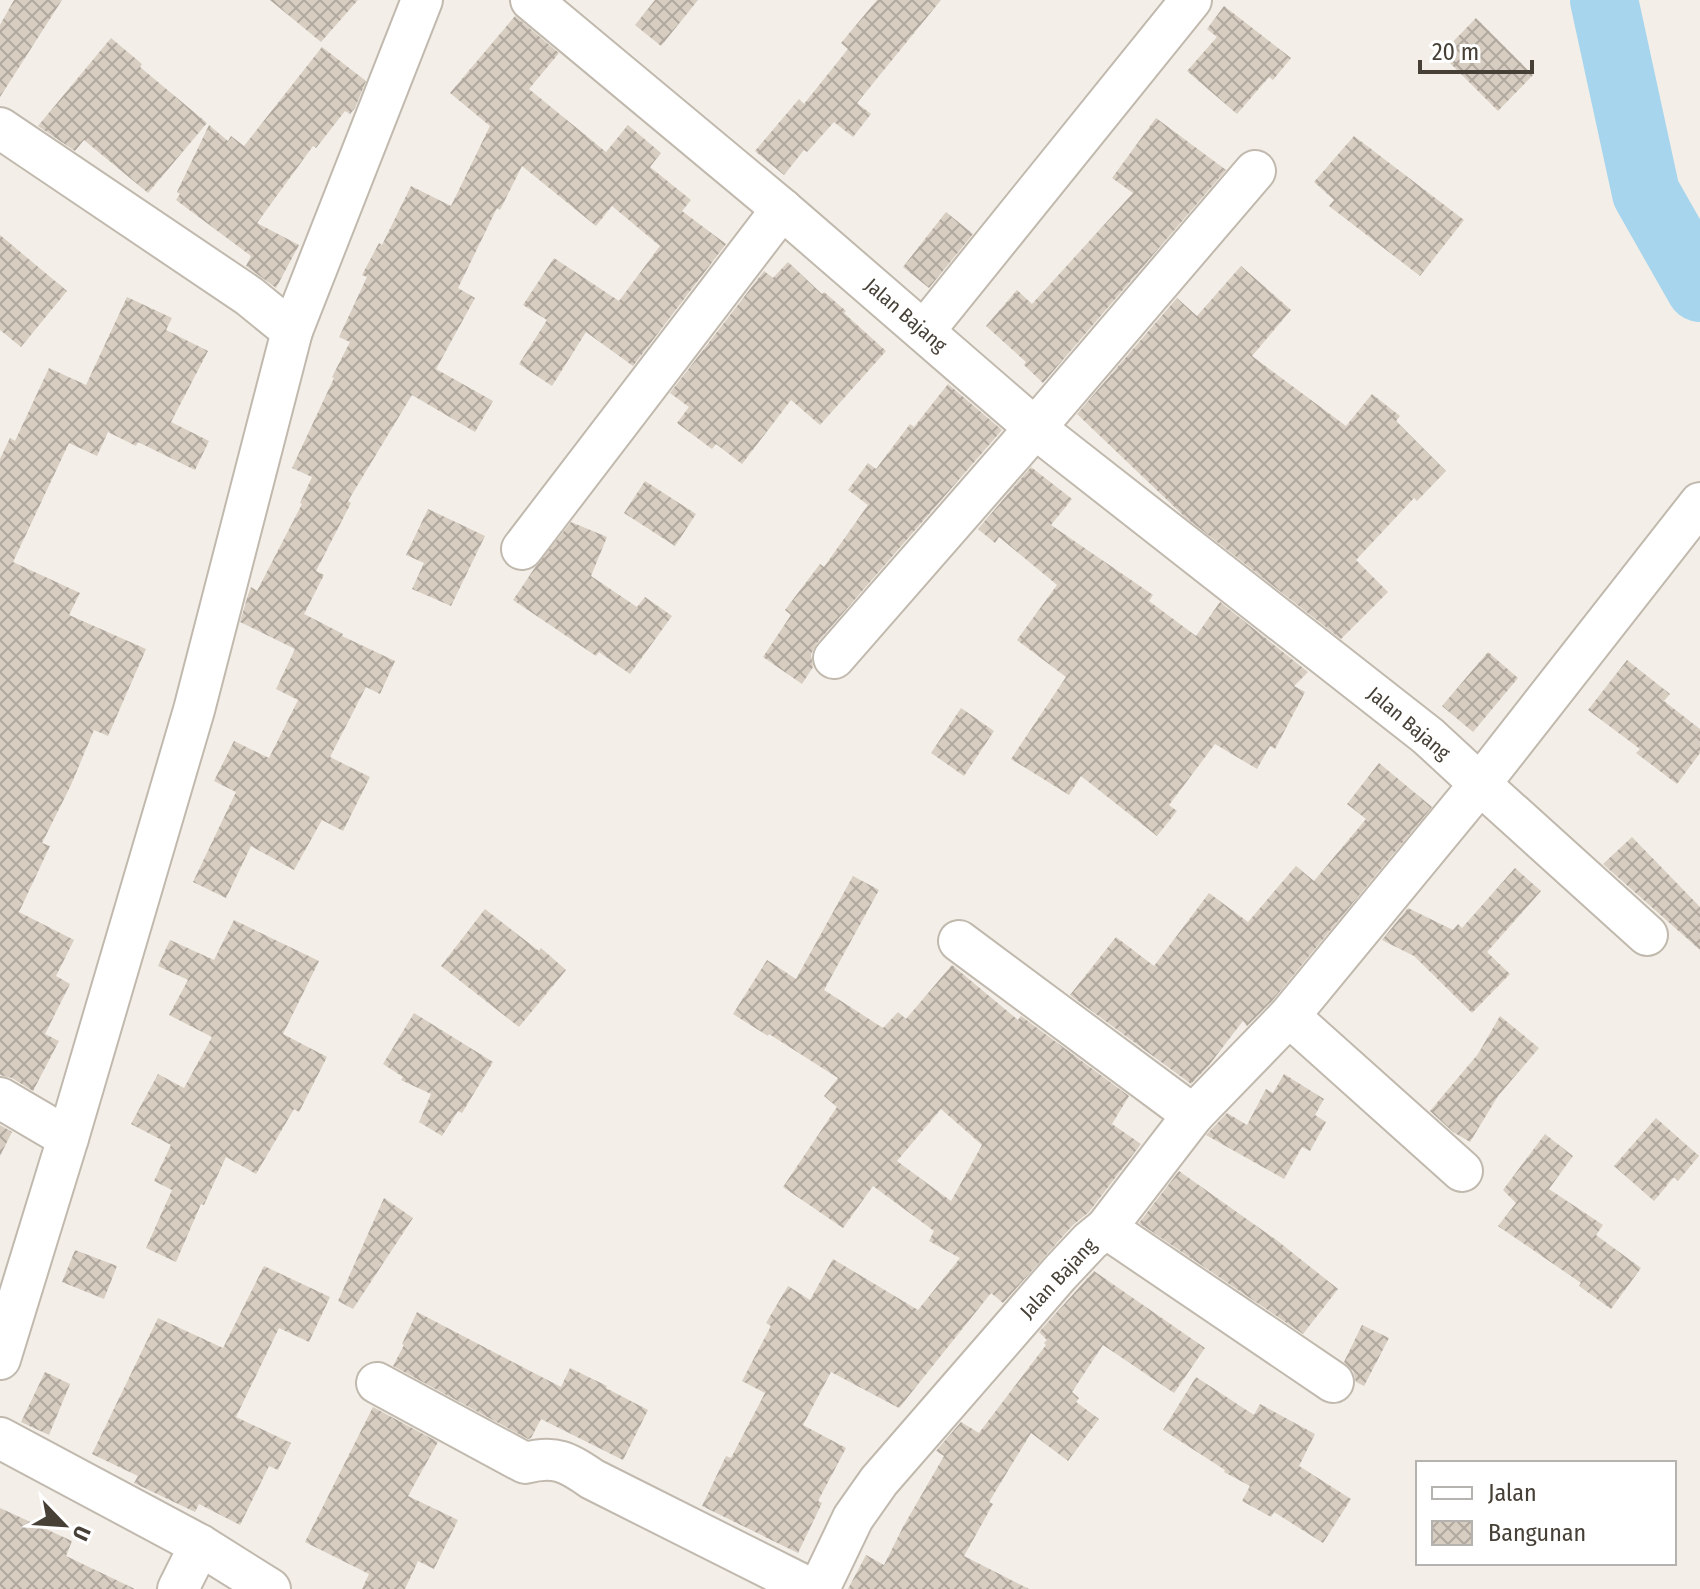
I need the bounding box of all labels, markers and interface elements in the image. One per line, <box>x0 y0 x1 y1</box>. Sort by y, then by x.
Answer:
scale bar <box>1420 24 1532 74</box>
text: 20 m <box>1432 38 1479 66</box>
street label: Jalan Bajang <box>860 273 952 357</box>
street label: Jalan Bajang <box>1363 681 1456 765</box>
street label: Jalan Bajang <box>1015 1233 1101 1323</box>
legend <box>1416 1461 1676 1565</box>
text: Jalan <box>1488 1479 1537 1507</box>
north arrow <box>24 1485 104 1565</box>
text: Bangunan <box>1488 1519 1586 1547</box>
text: U <box>67 1522 97 1545</box>

